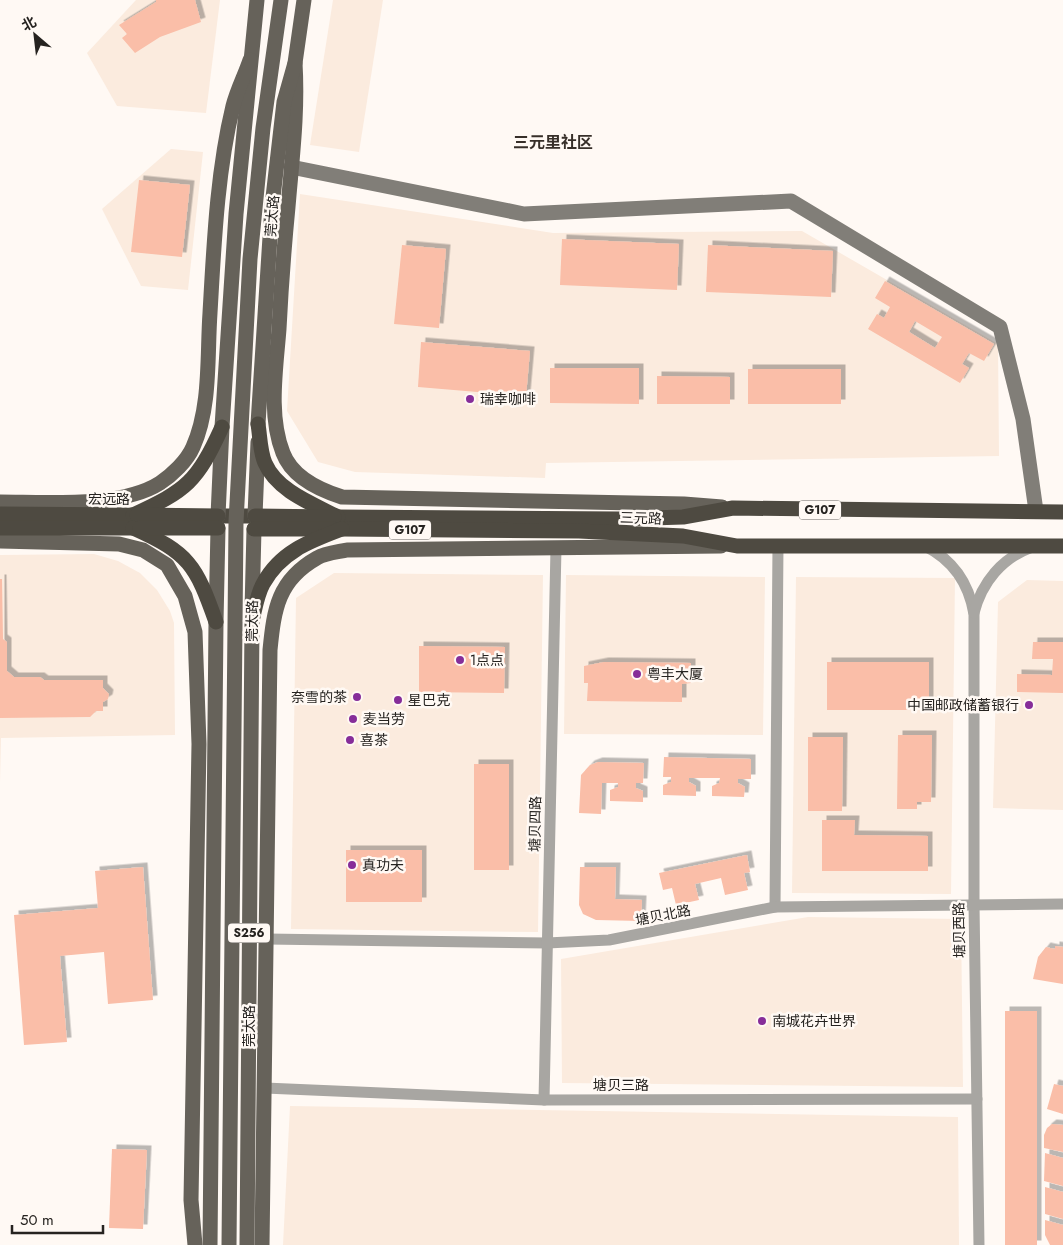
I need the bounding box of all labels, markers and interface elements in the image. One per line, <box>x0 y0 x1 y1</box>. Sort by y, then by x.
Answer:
north arrow <box>10 10 60 60</box>
text: 北 <box>18 11 40 36</box>
district label: 三元里社区 <box>513 131 593 154</box>
street label: 莞太路 <box>260 194 284 238</box>
place label: 瑞幸咖啡 <box>480 389 536 409</box>
marker: 瑞幸咖啡 <box>464 393 476 405</box>
street label: 宏远路 <box>88 489 130 509</box>
road number: G107 <box>799 500 841 520</box>
street label: 三元路 <box>620 507 662 529</box>
road number: G107 <box>389 520 431 540</box>
street label: 莞太路 <box>242 600 262 642</box>
place label: 1点点 <box>470 650 504 670</box>
marker: 1点点 <box>454 654 466 666</box>
place label: 粤丰大厦 <box>647 664 703 684</box>
marker: 粤丰大厦 <box>631 668 643 680</box>
place label: 奈雪的茶 <box>291 687 347 707</box>
place label: 星巴克 <box>408 690 450 710</box>
marker: 奈雪的茶 <box>351 691 363 703</box>
marker: 星巴克 <box>392 694 404 706</box>
place label: 中国邮政储蓄银行 <box>907 695 1019 715</box>
marker: 中国邮政储蓄银行 <box>1023 699 1035 711</box>
place label: 麦当劳 <box>363 709 405 729</box>
marker: 麦当劳 <box>347 713 359 725</box>
place label: 喜茶 <box>360 730 388 750</box>
marker: 喜茶 <box>344 734 356 746</box>
street label: 塘贝四路 <box>525 796 545 852</box>
place label: 真功夫 <box>362 855 404 875</box>
marker: 真功夫 <box>346 859 358 871</box>
street label: 塘贝北路 <box>634 900 692 930</box>
street label: 塘贝西路 <box>949 902 969 958</box>
road number: S256 <box>228 924 270 942</box>
street label: 莞太路 <box>239 1005 259 1047</box>
place label: 南城花卉世界 <box>772 1011 856 1031</box>
marker: 南城花卉世界 <box>756 1015 768 1027</box>
street label: 塘贝三路 <box>593 1075 649 1095</box>
scale bar <box>12 1202 104 1234</box>
text: 50 m <box>20 1209 54 1231</box>

